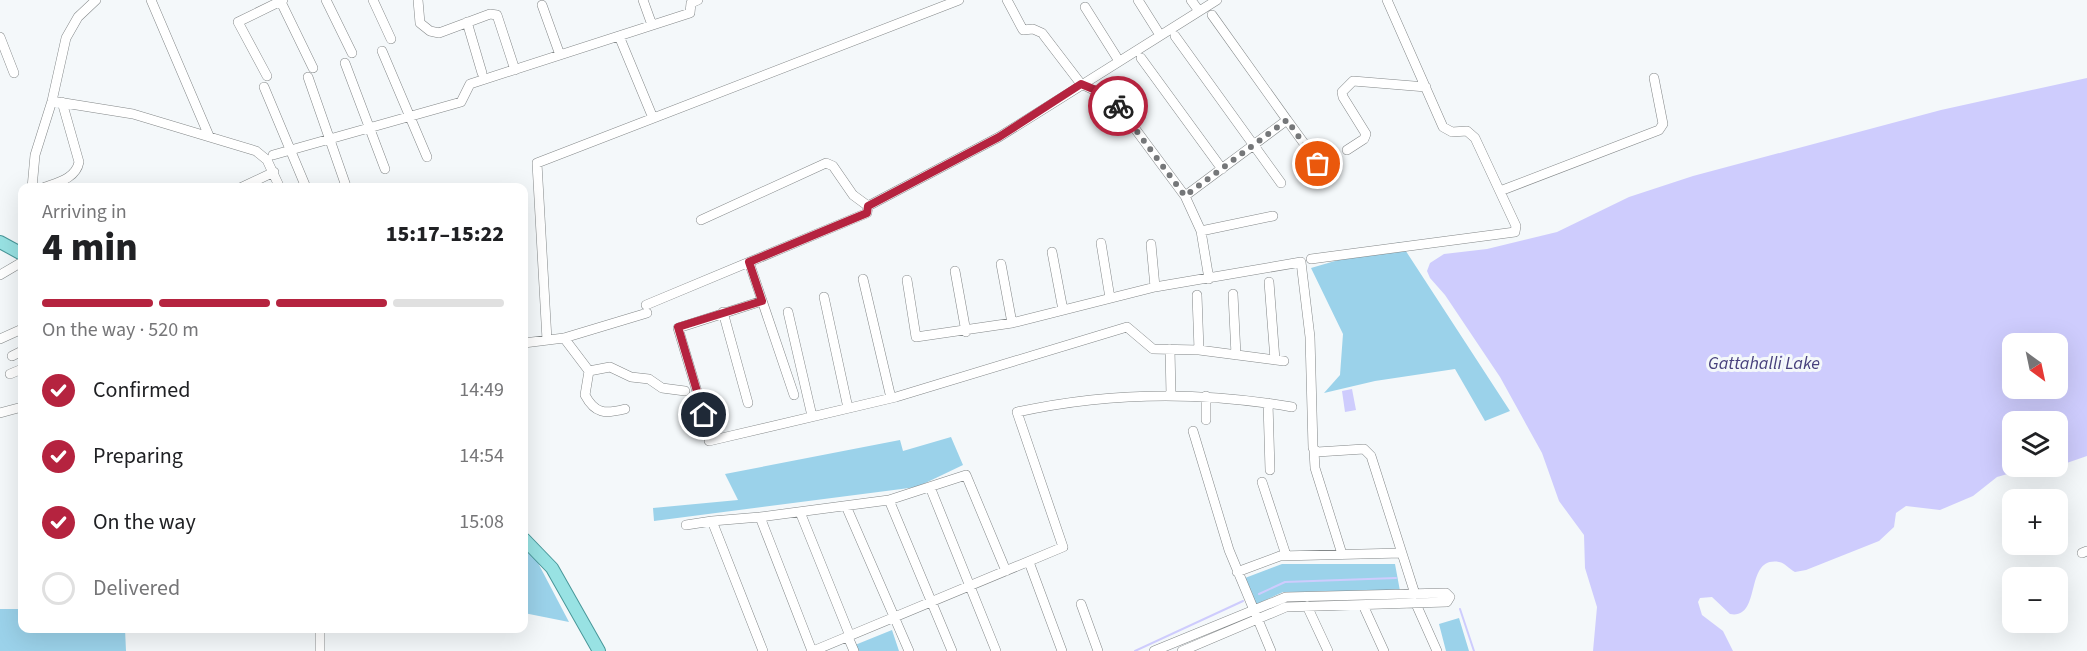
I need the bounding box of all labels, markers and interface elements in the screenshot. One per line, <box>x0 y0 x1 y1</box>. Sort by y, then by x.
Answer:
courier <box>1088 76 1148 136</box>
icon: bike <box>1102 90 1135 123</box>
pin <box>1292 138 1343 189</box>
icon: bag <box>1301 147 1334 180</box>
text: Arriving in <box>42 198 127 226</box>
text: 15:17–15:22 <box>386 218 504 250</box>
text: 4 min <box>42 220 138 276</box>
text: On the way · 520 m <box>42 316 199 344</box>
north arrow <box>2002 333 2068 399</box>
map controls <box>2002 333 2068 633</box>
water label: Gattahalli Lake <box>1708 351 1820 376</box>
icon: check <box>42 374 75 407</box>
text: Confirmed <box>93 374 190 406</box>
text: 14:49 <box>459 376 504 404</box>
pin <box>678 389 729 440</box>
icon: home <box>687 398 720 431</box>
button: layers <box>2002 411 2068 477</box>
icon: check <box>42 440 75 473</box>
text: Preparing <box>93 440 183 472</box>
text: 14:54 <box>459 442 504 470</box>
button: + <box>2002 489 2068 555</box>
icon: check <box>42 506 75 539</box>
text: On the way <box>93 506 196 538</box>
text: 15:08 <box>459 508 504 536</box>
button: − <box>2002 567 2068 633</box>
text: Delivered <box>93 572 180 604</box>

